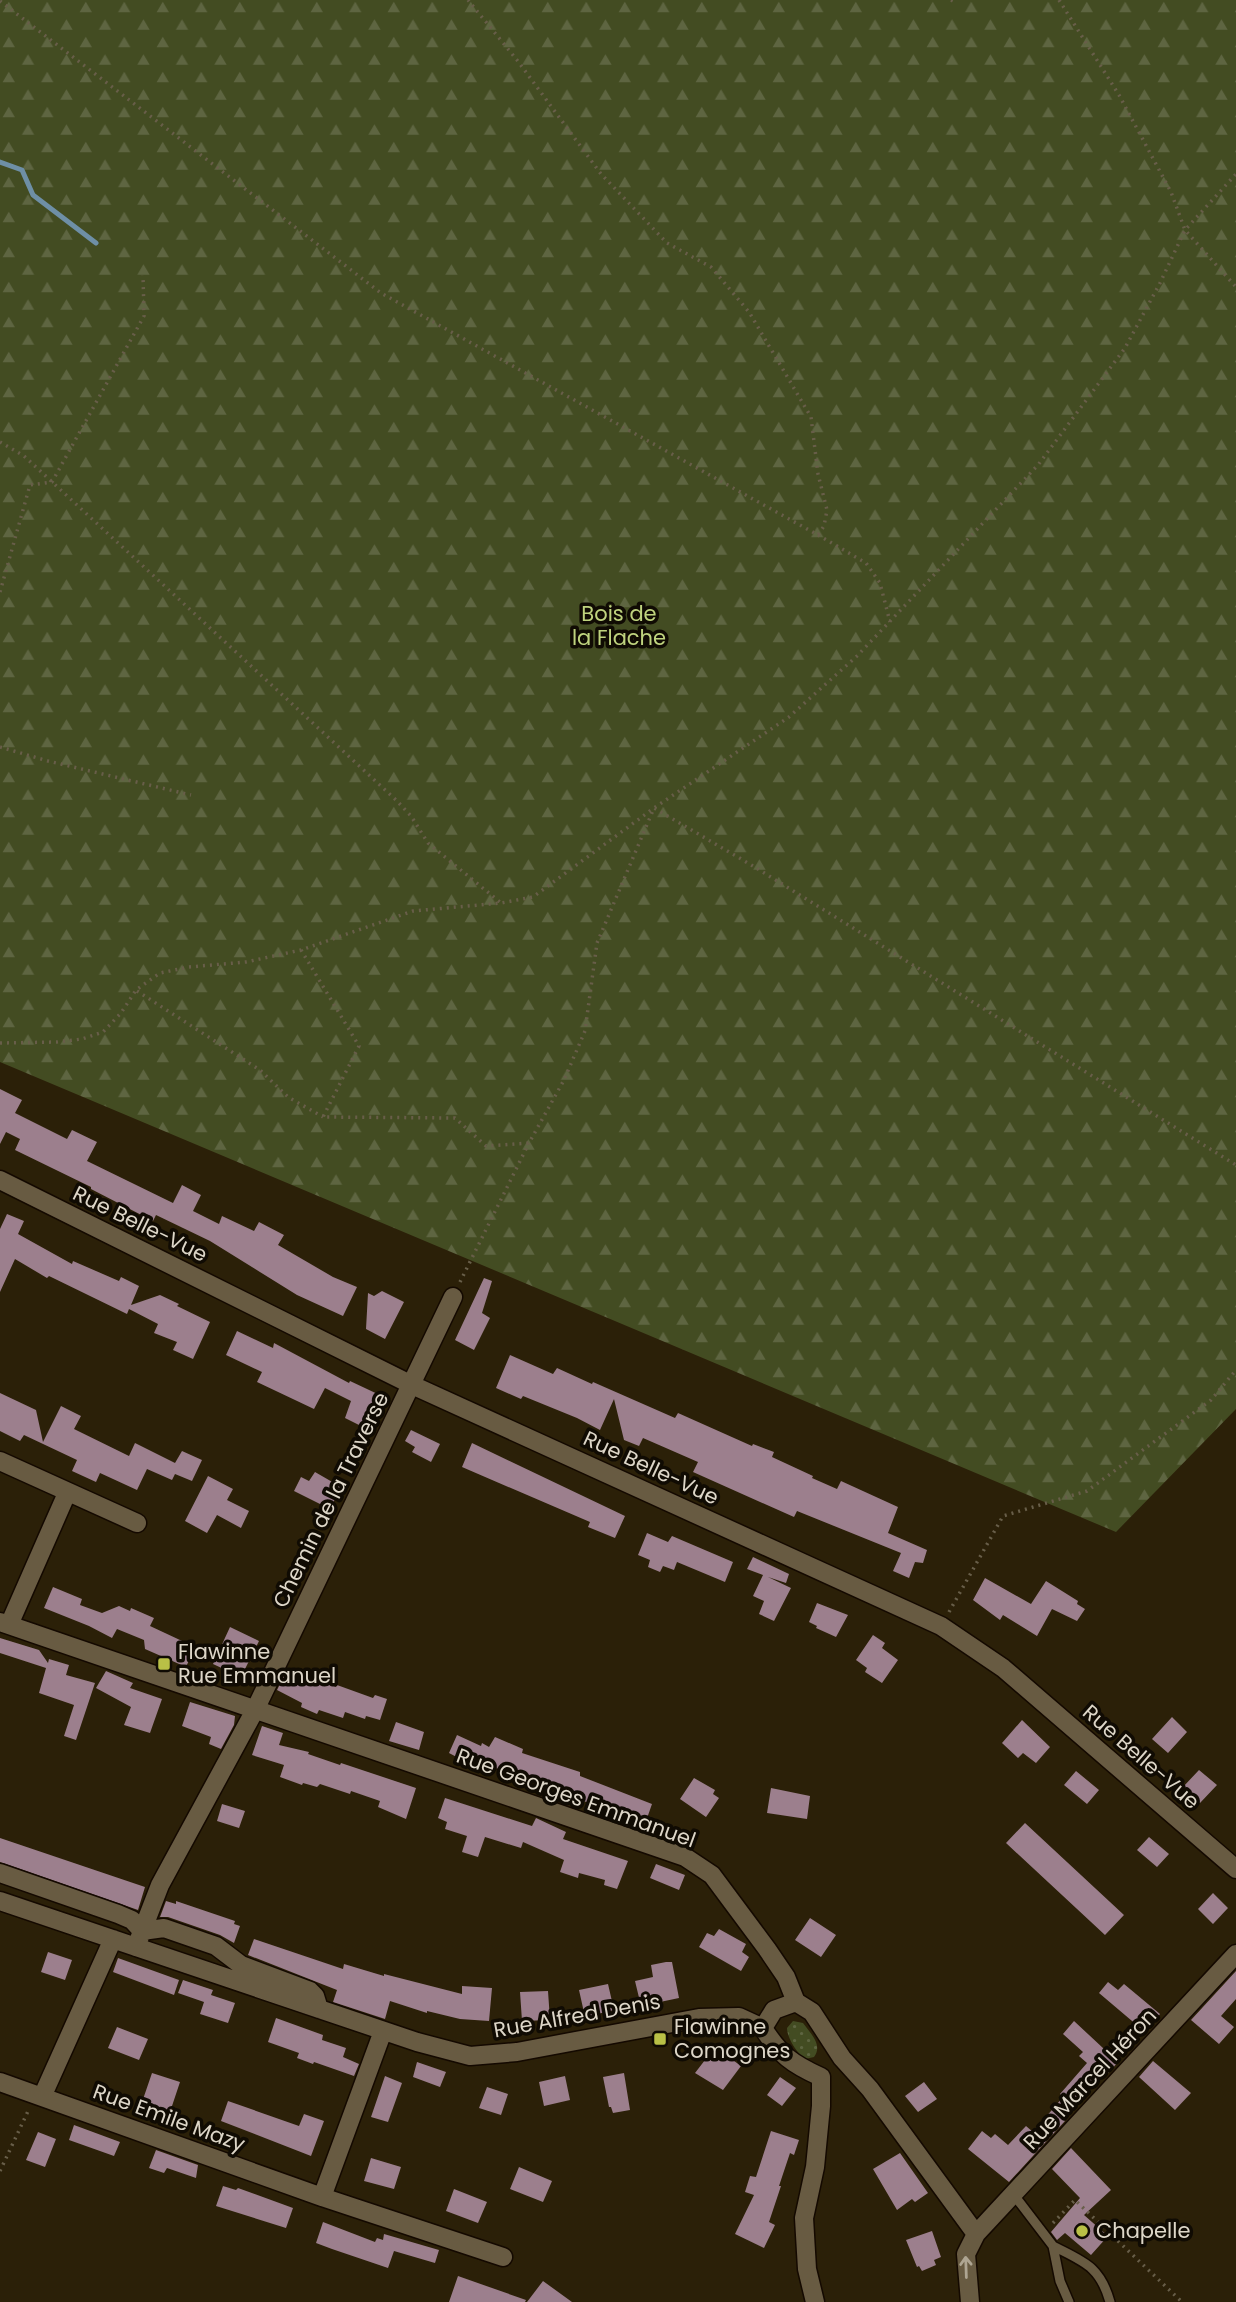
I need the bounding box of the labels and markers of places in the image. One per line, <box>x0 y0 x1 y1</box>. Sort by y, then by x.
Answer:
place label: Flawinne Rue Emmanuel <box>178 1637 336 1690</box>
marker: Flawinne Rue Emmanuel <box>156 1656 172 1672</box>
place label: Flawinne Comognes <box>674 2012 790 2065</box>
marker: Flawinne Comognes <box>652 2031 668 2047</box>
place label: Chapelle <box>1096 2216 1190 2245</box>
marker: Chapelle <box>1074 2223 1090 2239</box>

